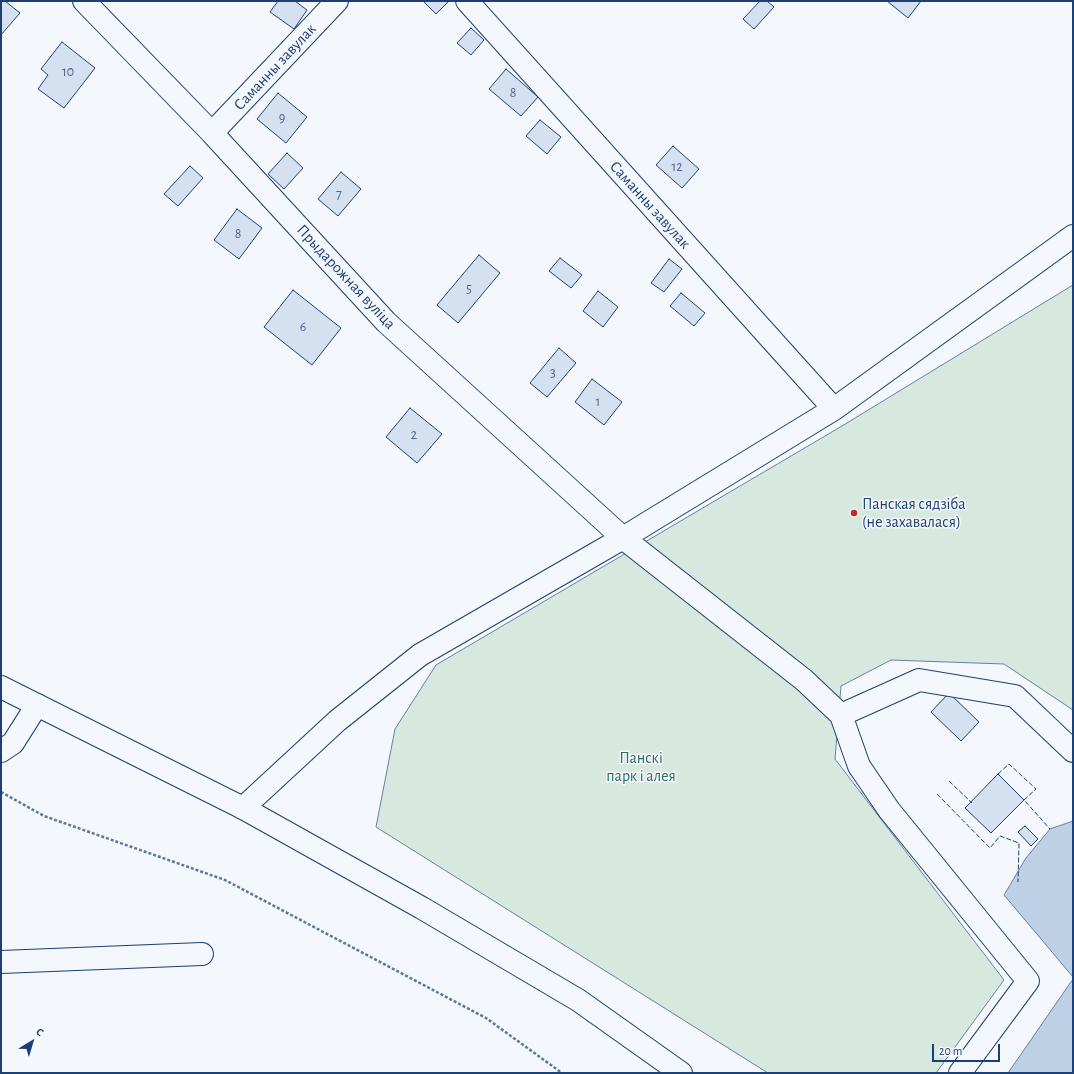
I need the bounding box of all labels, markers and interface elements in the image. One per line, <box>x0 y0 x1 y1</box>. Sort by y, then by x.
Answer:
street label: Саманны завулак <box>230 20 320 114</box>
house number: 10 <box>62 64 74 80</box>
house number: 8 <box>510 85 516 101</box>
house number: 9 <box>279 110 285 126</box>
street label: Саманны завулак <box>605 157 695 253</box>
house number: 12 <box>671 159 683 175</box>
house number: 7 <box>336 186 342 202</box>
street label: Прыдарожная вуліца <box>292 221 400 333</box>
house number: 8 <box>235 226 241 242</box>
house number: 5 <box>466 281 472 297</box>
house number: 6 <box>300 319 306 335</box>
house number: 3 <box>550 365 556 381</box>
house number: 1 <box>596 394 600 410</box>
house number: 2 <box>411 427 417 443</box>
place label: Панская сядзіба (не захавалася) <box>862 494 966 532</box>
marker: Панская сядзіба (не захавалася) <box>849 508 859 518</box>
park label: Панскі парк і алея <box>606 748 676 786</box>
north arrow <box>12 1022 52 1062</box>
text: С <box>34 1026 45 1038</box>
scale bar <box>934 1036 1002 1062</box>
text: 20 m <box>939 1045 962 1057</box>

